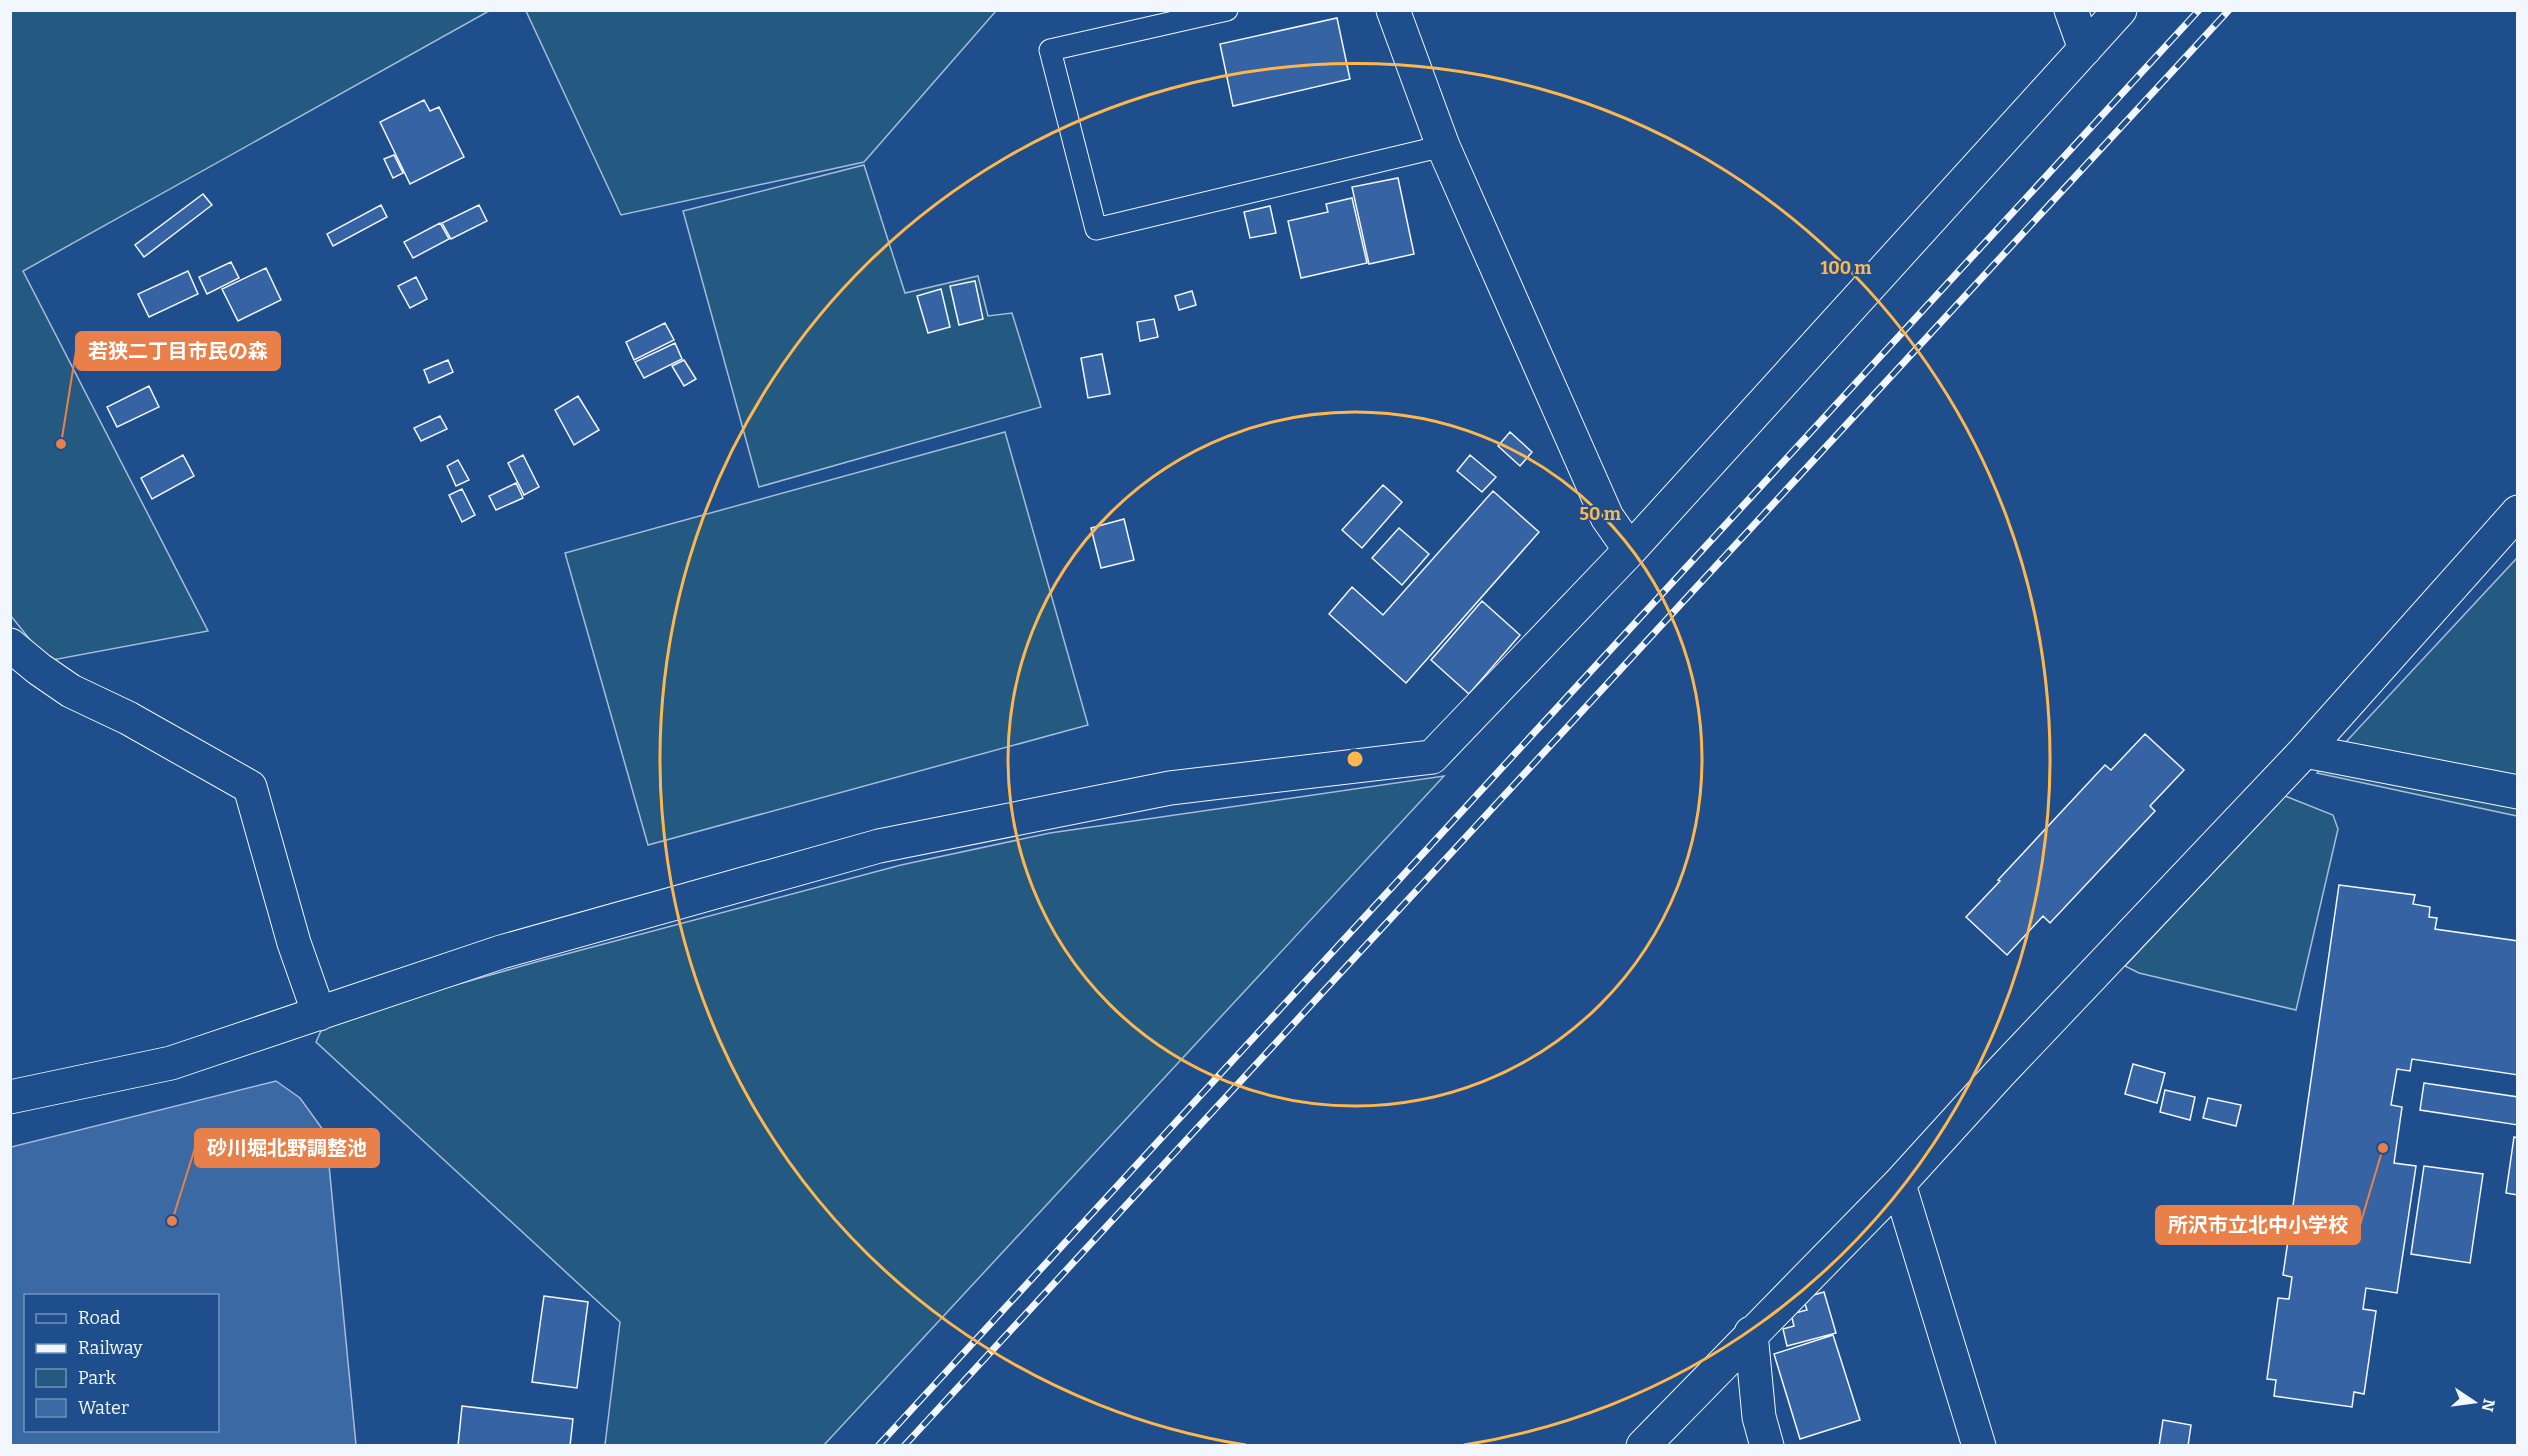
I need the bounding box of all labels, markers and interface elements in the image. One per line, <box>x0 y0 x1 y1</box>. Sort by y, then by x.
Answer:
text: 100 m <box>1820 257 1872 279</box>
callout: 若狭二丁目市民の森 <box>76 332 280 370</box>
text: 若狭二丁目市民の森 <box>88 339 268 363</box>
text: 50 m <box>1579 503 1621 525</box>
centre of rings <box>1345 749 1365 769</box>
callout: 砂川堀北野調整池 <box>195 1129 379 1167</box>
text: 砂川堀北野調整池 <box>207 1136 367 1160</box>
callout: 所沢市立北中小学校 <box>2156 1206 2360 1244</box>
text: 所沢市立北中小学校 <box>2168 1213 2348 1237</box>
legend <box>24 1294 219 1432</box>
text: Road <box>78 1307 121 1329</box>
text: Railway <box>78 1337 143 1359</box>
text: Park <box>78 1367 117 1389</box>
north arrow <box>2444 1372 2504 1432</box>
text: Water <box>78 1397 129 1419</box>
text: N <box>2477 1397 2499 1413</box>

